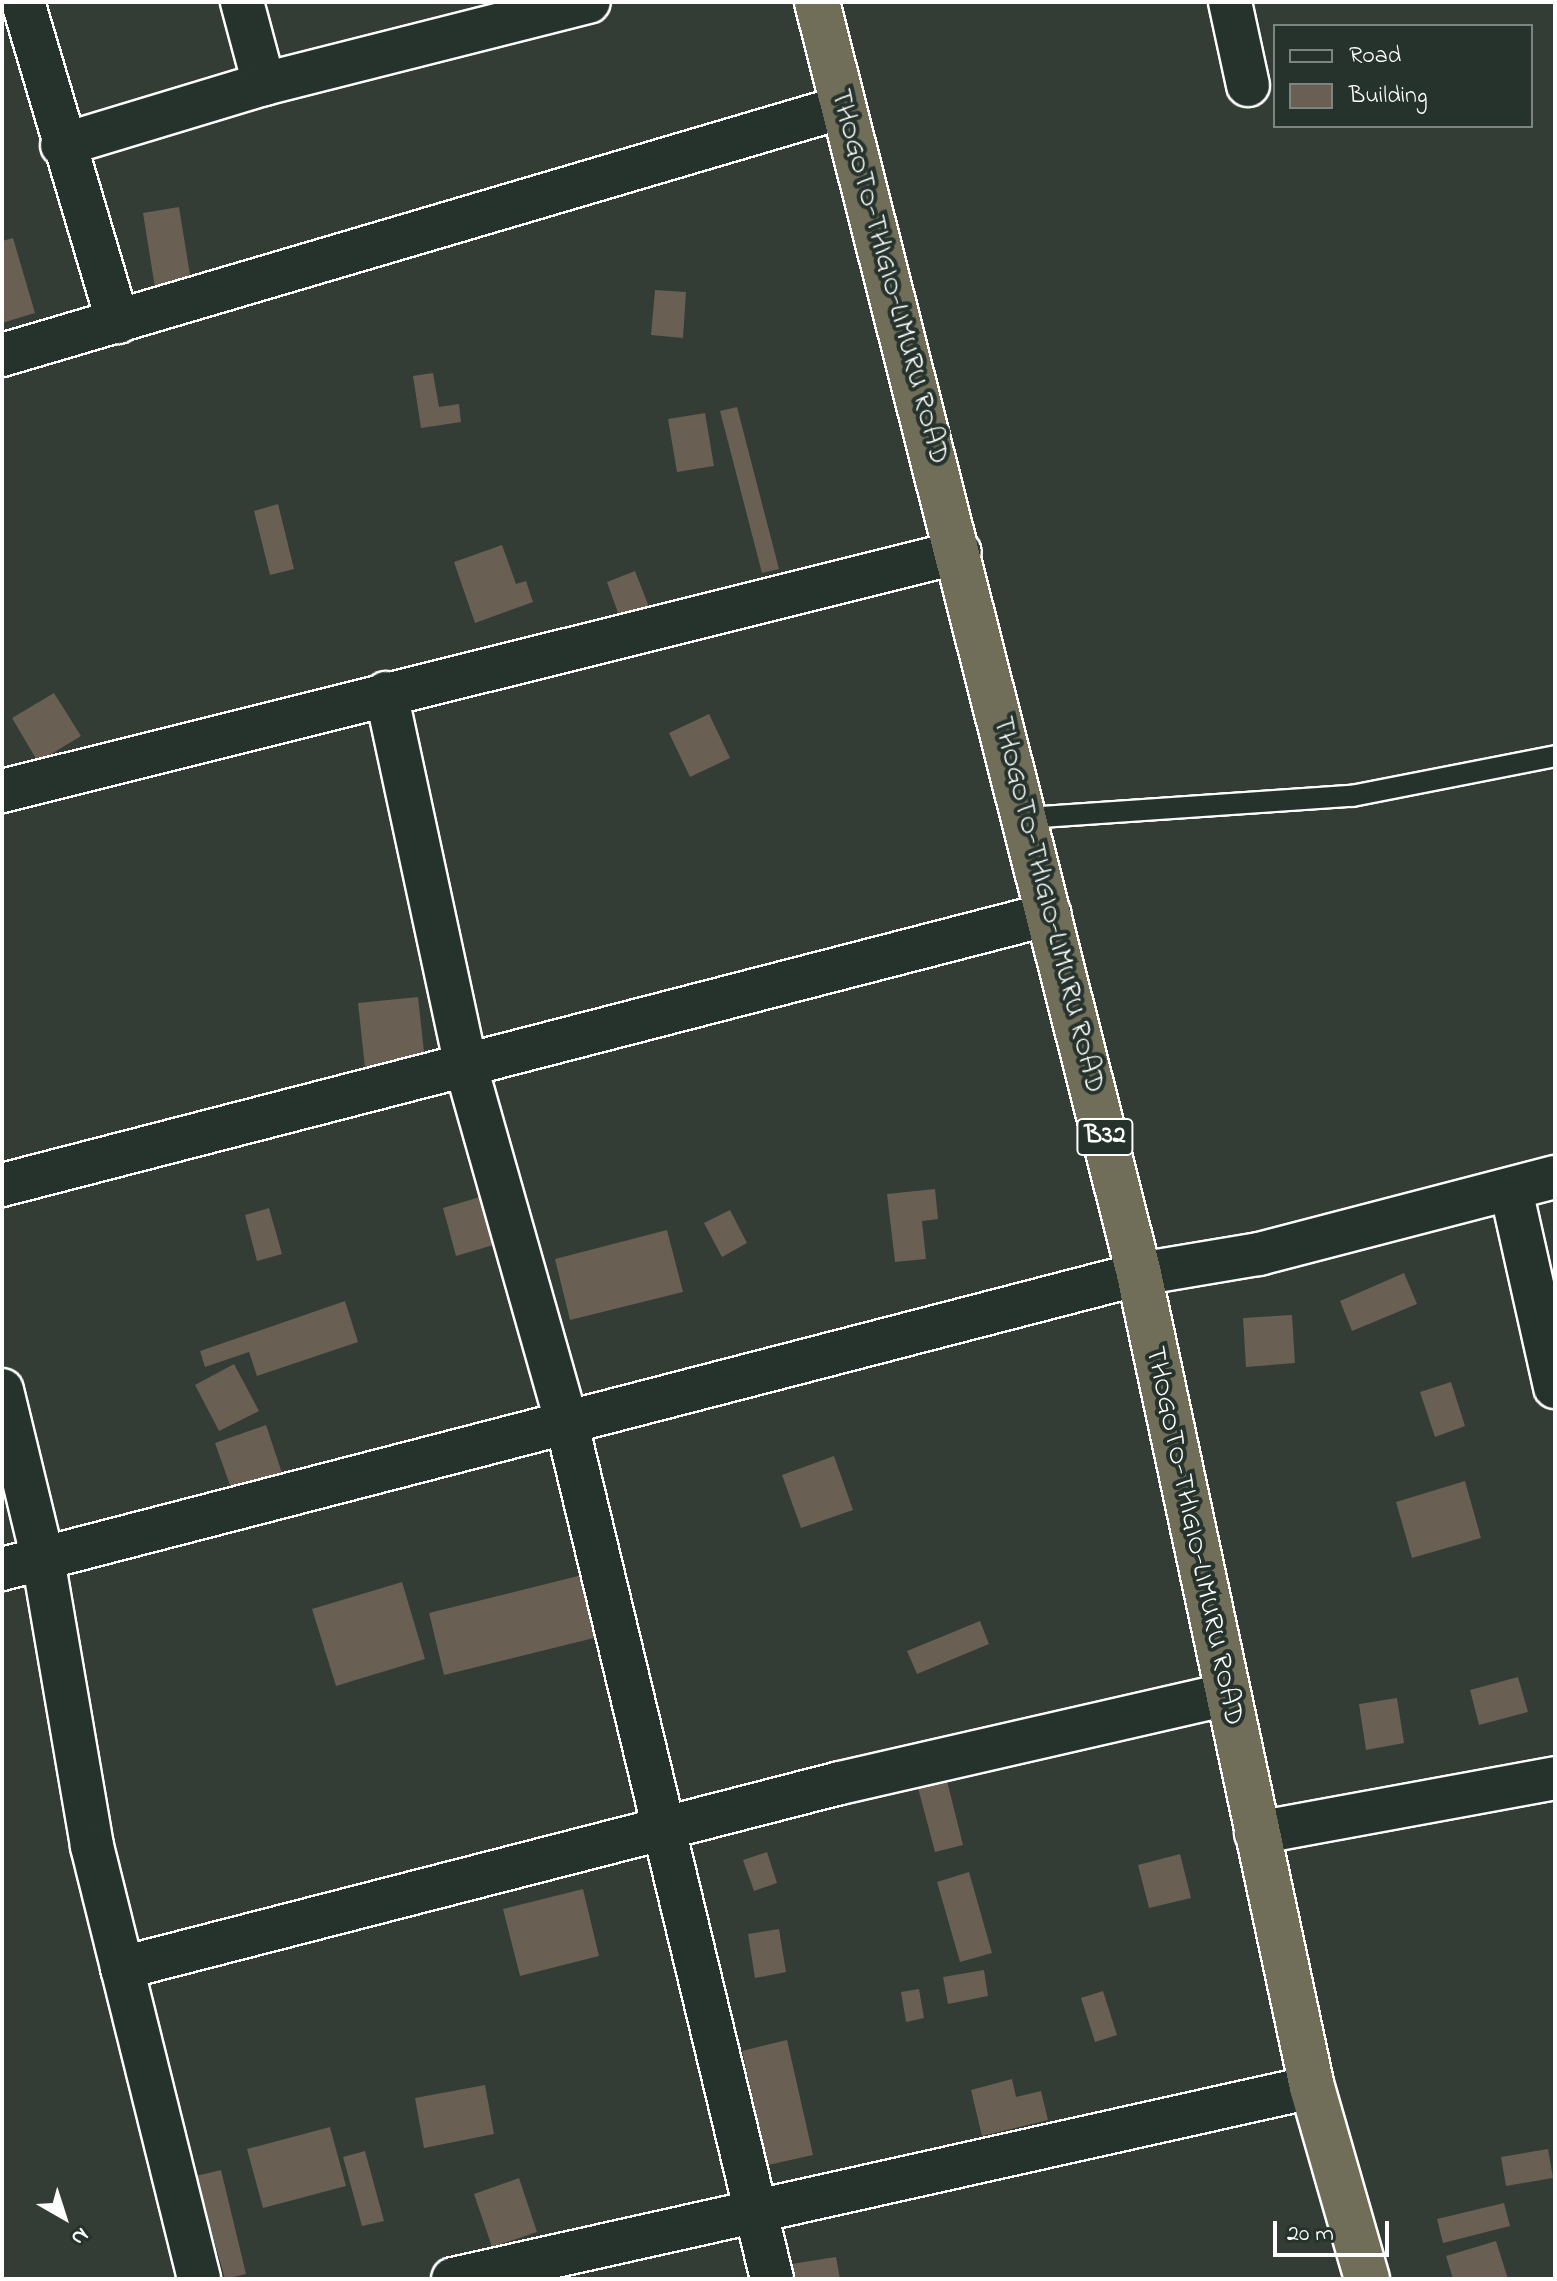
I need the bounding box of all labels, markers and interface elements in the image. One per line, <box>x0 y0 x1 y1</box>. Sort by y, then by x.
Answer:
legend <box>1273 24 1533 128</box>
text: Road <box>1349 39 1401 74</box>
text: Building <box>1349 79 1428 114</box>
street label: THOGOTO-THIGIO-LIMURU ROAD <box>822 86 954 468</box>
street label: THOGOTO-THIGIO-LIMURU ROAD <box>984 713 1110 1097</box>
road number: B32 <box>1075 1115 1135 1159</box>
street label: THOGOTO-THIGIO-LIMURU ROAD <box>1136 1344 1250 1728</box>
north arrow <box>24 2177 104 2257</box>
scale bar <box>1277 2205 1393 2255</box>
text: 20 m <box>1287 2217 1334 2252</box>
text: N <box>63 2219 95 2253</box>

